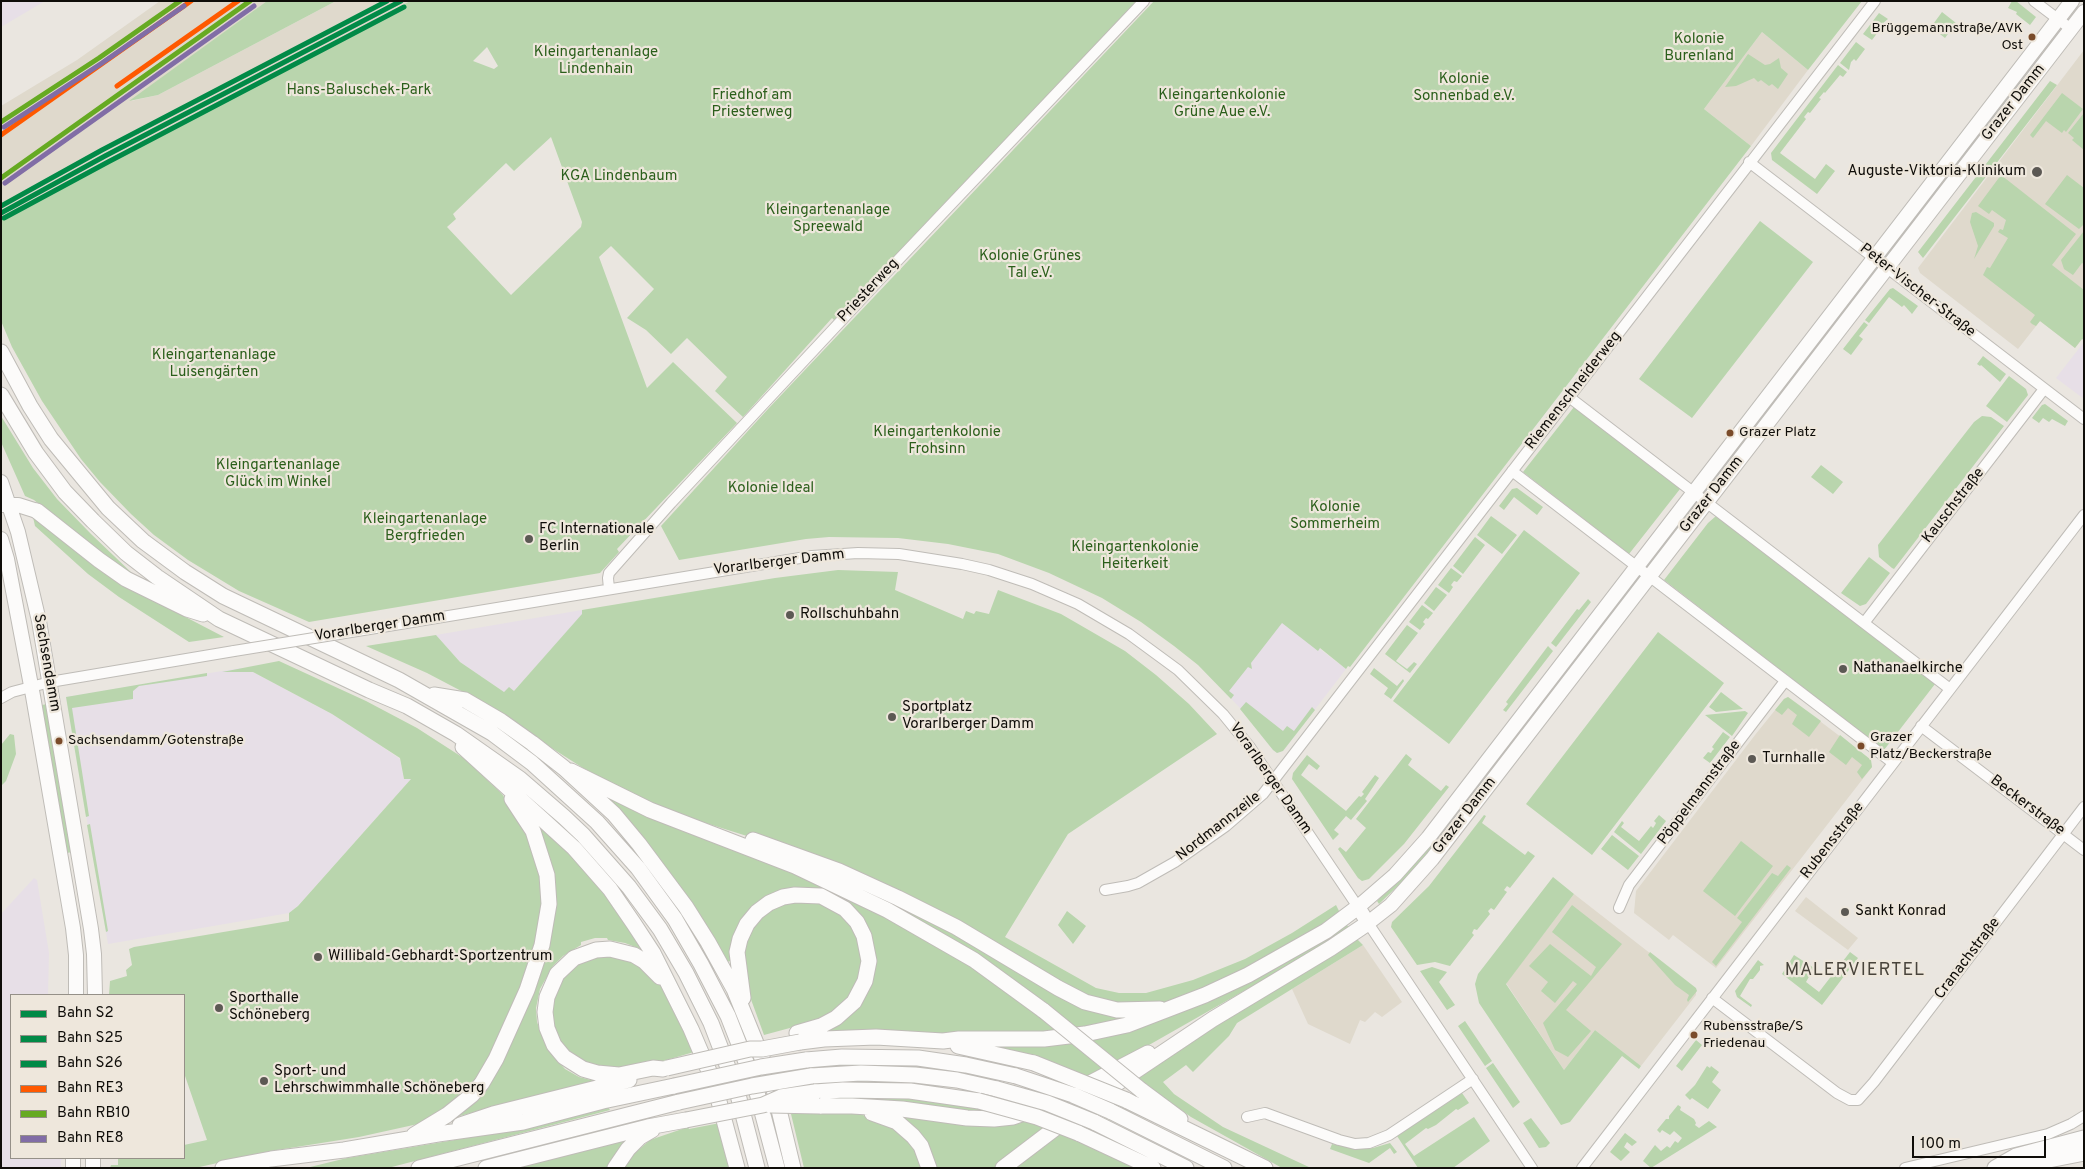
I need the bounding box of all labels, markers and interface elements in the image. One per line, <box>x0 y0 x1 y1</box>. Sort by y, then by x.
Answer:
place label: Brüggemannstraße/AVK Ost <box>1871 21 2023 54</box>
park label: Kolonie Burenland <box>1664 31 1734 66</box>
marker: Brüggemannstraße/AVK Ost <box>2027 32 2037 42</box>
park label: Kleingartenanlage Lindenhain <box>534 44 658 79</box>
street label: Grazer Damm <box>1978 61 2050 145</box>
park label: Kolonie Sonnenbad e.V. <box>1413 71 1515 106</box>
park label: Hans-Baluschek-Park <box>286 82 432 100</box>
park label: Friedhof am Priesterweg <box>712 87 792 122</box>
park label: Kleingartenkolonie Grüne Aue e.V. <box>1158 87 1286 122</box>
place label: Auguste-Viktoria-Klinikum <box>1847 163 2026 181</box>
marker: Auguste-Viktoria-Klinikum <box>2030 165 2044 179</box>
park label: KGA Lindenbaum <box>561 168 677 186</box>
park label: Kleingartenanlage Spreewald <box>766 202 890 237</box>
street label: Peter-Vischer-Straße <box>1856 240 1978 342</box>
park label: Kolonie Grünes Tal e.V. <box>979 248 1081 283</box>
street label: Priesterweg <box>835 255 903 327</box>
street label: Riemenschneiderweg <box>1522 328 1626 454</box>
park label: Kleingartenanlage Luisengärten <box>152 347 276 382</box>
park label: Kleingartenkolonie Frohsinn <box>873 424 1001 459</box>
place label: Grazer Platz <box>1739 425 1816 441</box>
marker: Grazer Platz <box>1725 428 1735 438</box>
street label: Grazer Damm <box>1676 453 1748 537</box>
park label: Kleingartenanlage Glück im Winkel <box>216 457 340 492</box>
street label: Kauschstraße <box>1919 465 1989 547</box>
park label: Kolonie Ideal <box>728 480 814 498</box>
park label: Kolonie Sommerheim <box>1290 499 1380 534</box>
park label: Kleingartenanlage Bergfrieden <box>363 511 487 546</box>
place label: FC Internationale Berlin <box>539 521 654 556</box>
marker: FC Internationale Berlin <box>523 533 535 545</box>
park label: Kleingartenkolonie Heiterkeit <box>1071 539 1199 574</box>
street label: Vorarlberger Damm <box>712 546 846 580</box>
place label: Rollschuhbahn <box>800 606 899 624</box>
street label: Vorarlberger Damm <box>313 608 447 646</box>
marker: Rollschuhbahn <box>784 609 796 621</box>
street label: Sachsendamm <box>29 613 63 713</box>
place label: Nathanaelkirche <box>1853 660 1963 678</box>
marker: Nathanaelkirche <box>1837 663 1849 675</box>
place label: Sportplatz Vorarlberger Damm <box>902 699 1034 734</box>
marker: Sportplatz Vorarlberger Damm <box>886 711 898 723</box>
street label: Vorarlberger Damm <box>1225 720 1315 838</box>
place label: Grazer Platz/Beckerstraße <box>1870 730 1992 762</box>
place label: Sachsendamm/Gotenstraße <box>68 733 244 749</box>
marker: Sachsendamm/Gotenstraße <box>54 736 64 746</box>
street label: Pöppelmannstraße <box>1655 737 1745 849</box>
marker: Grazer Platz/Beckerstraße <box>1856 741 1866 751</box>
place label: Turnhalle <box>1762 750 1825 768</box>
marker: Turnhalle <box>1746 753 1758 765</box>
street label: Beckerstraße <box>1986 772 2068 840</box>
street label: Grazer Damm <box>1429 774 1501 858</box>
street label: Nordmannzeile <box>1173 788 1265 866</box>
street label: Rubensstraße <box>1797 799 1869 883</box>
place label: Sankt Konrad <box>1855 903 1946 921</box>
marker: Sankt Konrad <box>1839 906 1851 918</box>
street label: Cranachstraße <box>1931 915 2005 1003</box>
place label: Willibald-Gebhardt-Sportzentrum <box>328 948 553 966</box>
marker: Willibald-Gebhardt-Sportzentrum <box>312 951 324 963</box>
district label: MALERVIERTEL <box>1783 960 1927 982</box>
place label: Sporthalle Schöneberg <box>229 990 310 1025</box>
legend <box>10 994 185 1159</box>
marker: Sporthalle Schöneberg <box>213 1002 225 1014</box>
text: Bahn S2 <box>57 1004 114 1023</box>
place label: Rubensstraße/S Friedenau <box>1703 1019 1803 1052</box>
text: Bahn S25 <box>57 1029 123 1048</box>
marker: Rubensstraße/S Friedenau <box>1689 1030 1699 1040</box>
text: Bahn S26 <box>57 1054 123 1073</box>
place label: Sport- und Lehrschwimmhalle Schöneberg <box>274 1063 484 1098</box>
marker: Sport- und Lehrschwimmhalle Schöneberg <box>258 1075 270 1087</box>
text: Bahn RE3 <box>57 1079 123 1098</box>
text: Bahn RB10 <box>57 1104 130 1123</box>
scale bar <box>1915 1126 2049 1158</box>
text: Bahn RE8 <box>57 1129 124 1148</box>
text: 100 m <box>1920 1135 1961 1154</box>

